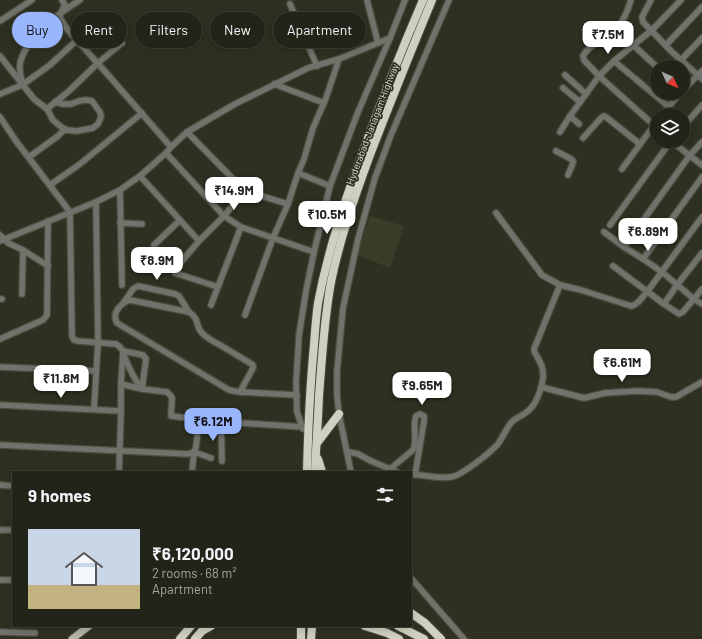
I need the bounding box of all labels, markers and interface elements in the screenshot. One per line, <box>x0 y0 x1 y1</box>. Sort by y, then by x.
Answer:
chip: Buy <box>12 12 63 48</box>
chip: Rent <box>71 12 127 48</box>
chip: Filters <box>135 12 202 48</box>
chip: New <box>210 12 265 48</box>
chip: Apartment <box>273 12 366 48</box>
pin: ₹7.5M <box>580 21 636 55</box>
text: ₹7.5M <box>592 26 624 42</box>
north arrow <box>650 60 690 100</box>
map controls <box>650 60 690 148</box>
street label: Hyderabad-Janagam Highway <box>343 61 401 186</box>
button: layers <box>650 108 690 148</box>
pin: ₹14.9M <box>201 177 267 211</box>
text: ₹14.9M <box>214 182 254 198</box>
pin: ₹10.5M <box>294 201 360 235</box>
text: ₹10.5M <box>307 206 347 222</box>
pin: ₹6.89M <box>615 218 681 252</box>
text: ₹6.89M <box>627 223 669 239</box>
pin: ₹8.9M <box>129 247 185 281</box>
text: ₹8.9M <box>140 252 174 268</box>
pin: ₹6.61M <box>589 349 655 383</box>
text: ₹6.61M <box>603 354 641 370</box>
pin: ₹11.8M <box>28 365 94 399</box>
text: ₹11.8M <box>43 370 79 386</box>
pin: ₹9.65M <box>389 372 455 406</box>
text: ₹9.65M <box>401 377 443 393</box>
pin: ₹6.12M <box>180 408 246 442</box>
text: ₹6.12M <box>193 413 233 429</box>
icon: filters <box>374 484 396 506</box>
text: 9 homes <box>28 485 91 505</box>
text: ₹6,120,000 <box>152 543 234 563</box>
icon: home <box>60 545 108 593</box>
text: 2 rooms · 68 m² <box>152 565 236 581</box>
text: Apartment <box>152 581 213 597</box>

